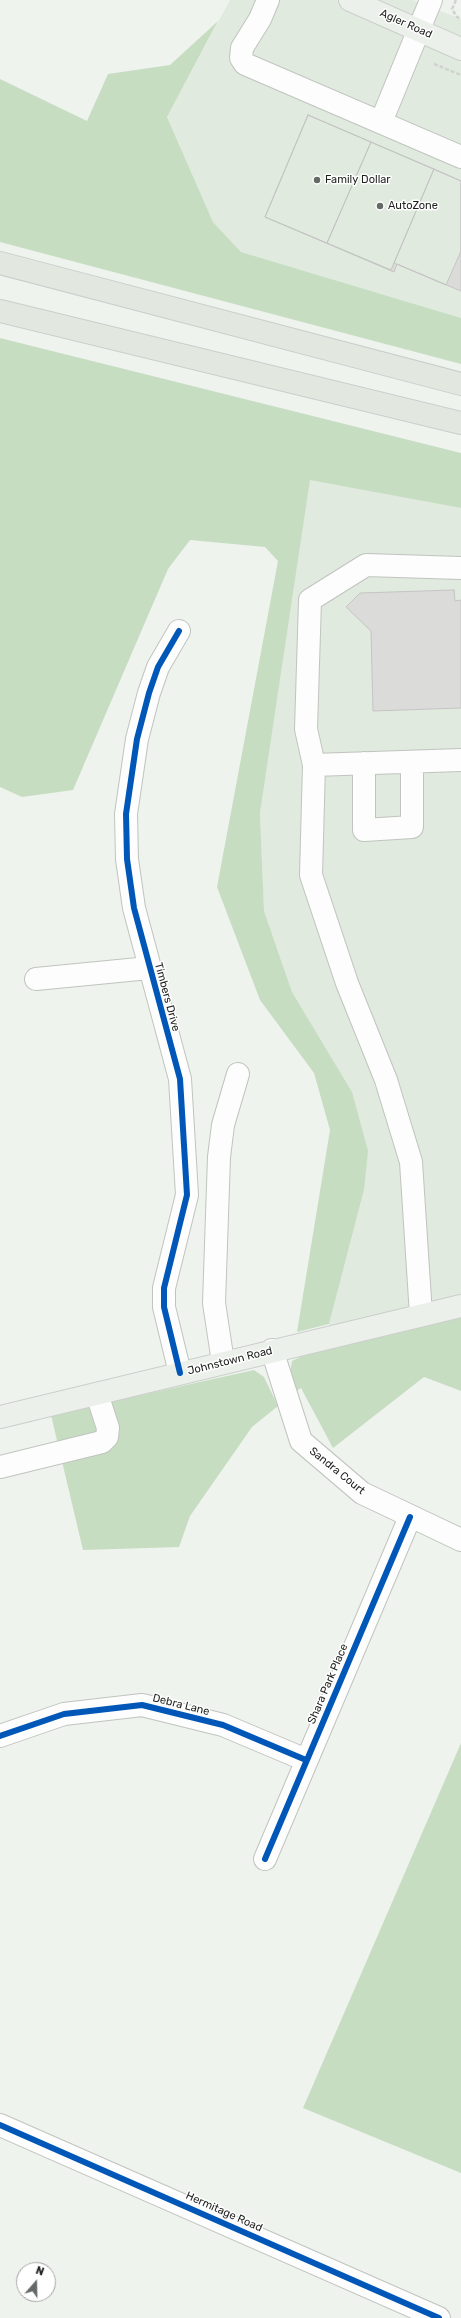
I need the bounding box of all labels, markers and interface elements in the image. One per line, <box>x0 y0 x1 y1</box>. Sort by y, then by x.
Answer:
street label: Agler Road <box>378 7 434 41</box>
place label: Family Dollar <box>325 173 391 187</box>
marker: Family Dollar <box>312 175 322 185</box>
place label: AutoZone <box>388 199 438 213</box>
marker: AutoZone <box>375 201 385 211</box>
street label: Timbers Drive <box>152 961 182 1033</box>
street label: Johnstown Road <box>186 1344 274 1378</box>
street label: Sandra Court <box>307 1445 367 1497</box>
street label: Shara Park Place <box>305 1642 351 1726</box>
street label: Debra Lane <box>151 1692 211 1718</box>
street label: Hermitage Road <box>184 2189 264 2235</box>
north arrow <box>16 2262 56 2302</box>
text: N <box>34 2264 46 2279</box>

